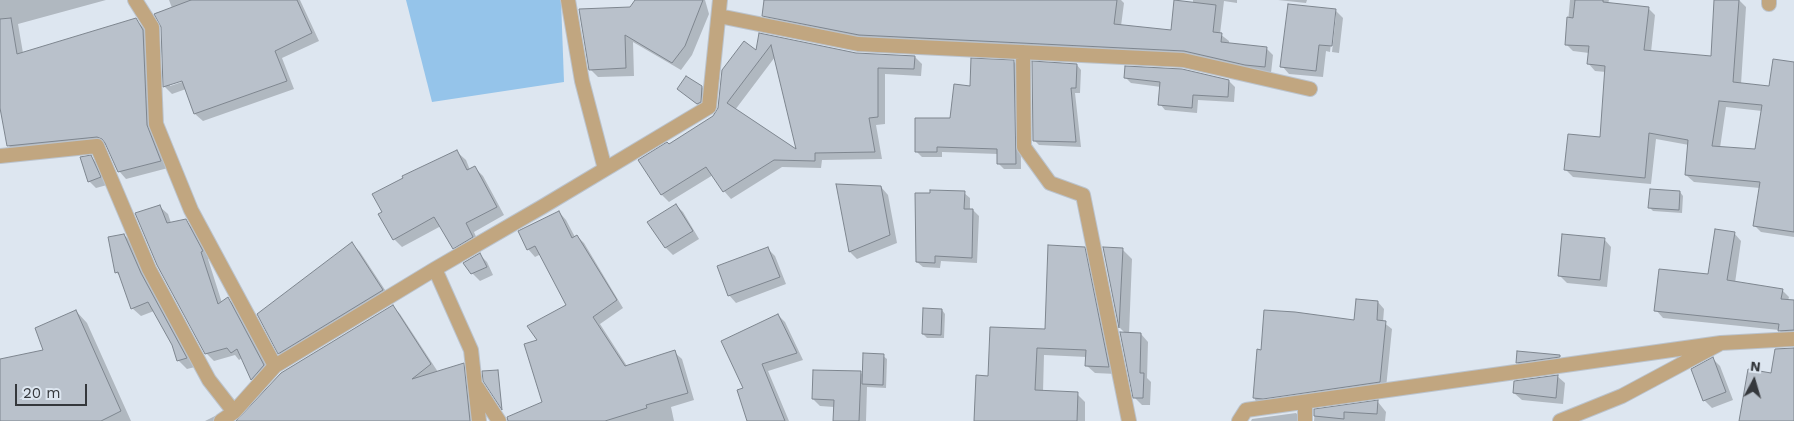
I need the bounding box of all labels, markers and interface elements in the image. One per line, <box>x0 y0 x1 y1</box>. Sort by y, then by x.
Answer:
north arrow <box>1729 356 1779 406</box>
text: N <box>1750 358 1762 375</box>
scale bar <box>18 374 90 406</box>
text: 20 m <box>23 384 61 402</box>

